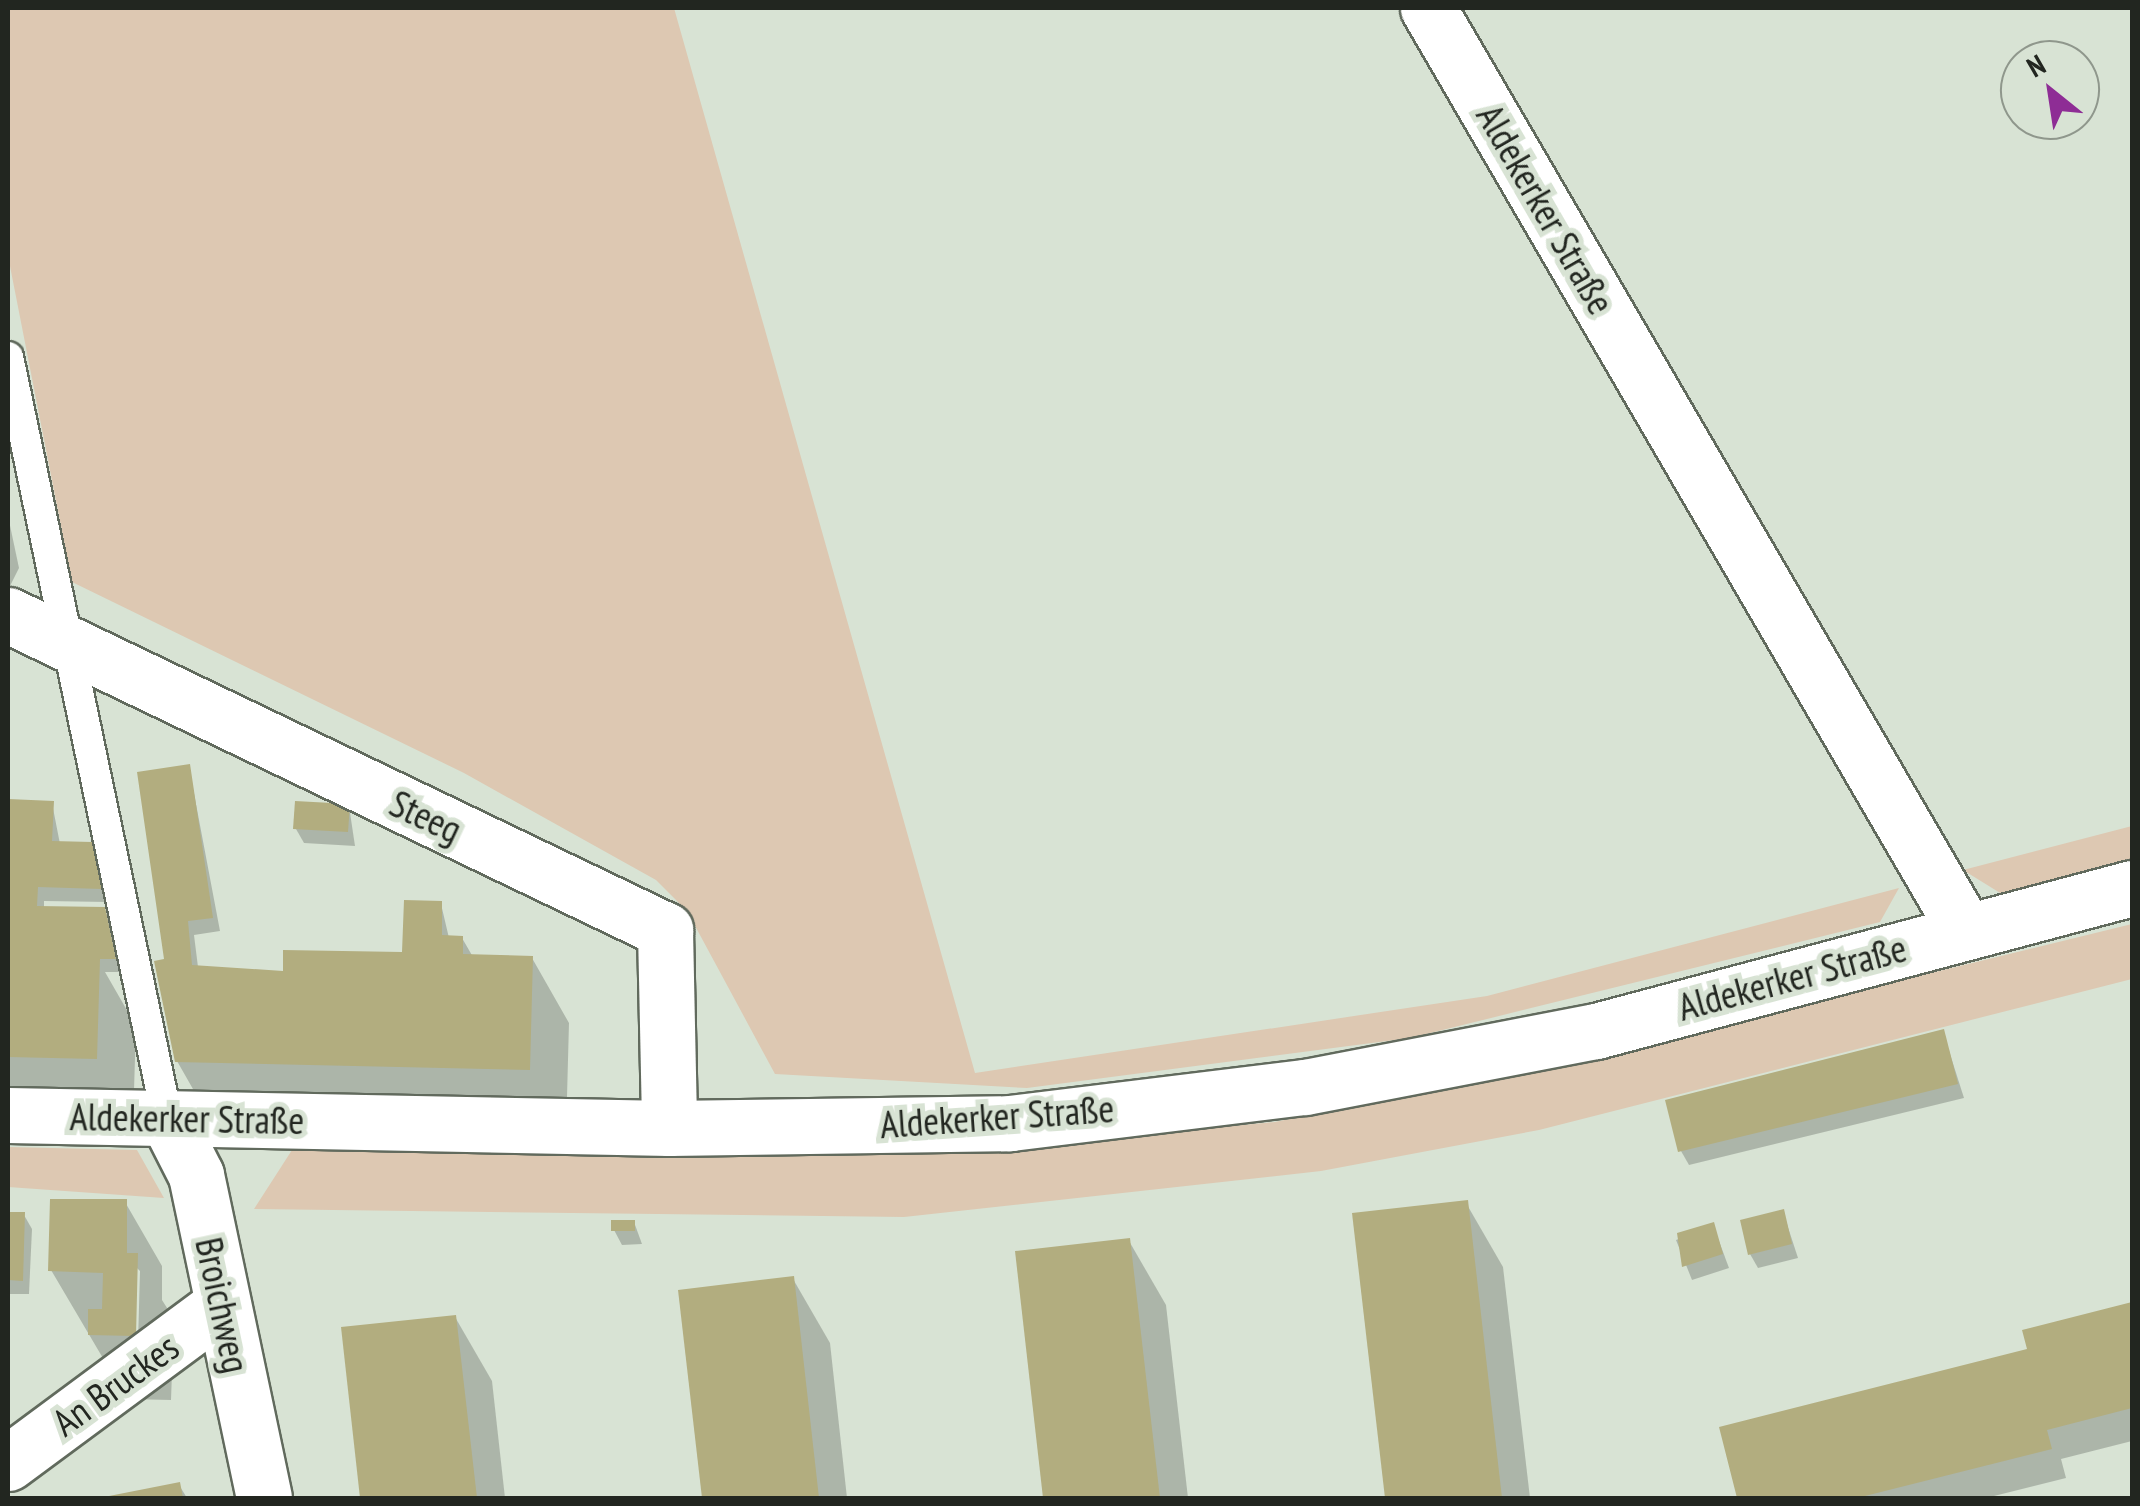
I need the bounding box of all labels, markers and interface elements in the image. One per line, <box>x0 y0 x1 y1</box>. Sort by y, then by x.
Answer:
north arrow <box>2000 40 2100 140</box>
text: N <box>2020 46 2052 85</box>
street label: Aldekerker Straße <box>1468 96 1624 322</box>
street label: Steeg <box>383 780 469 852</box>
street label: Aldekerker Straße <box>1673 925 1911 1029</box>
street label: Aldekerker Straße <box>878 1085 1116 1147</box>
street label: Aldekerker Straße <box>69 1093 305 1143</box>
street label: Broichweg <box>186 1233 260 1377</box>
street label: An Bruckes <box>43 1323 187 1445</box>

